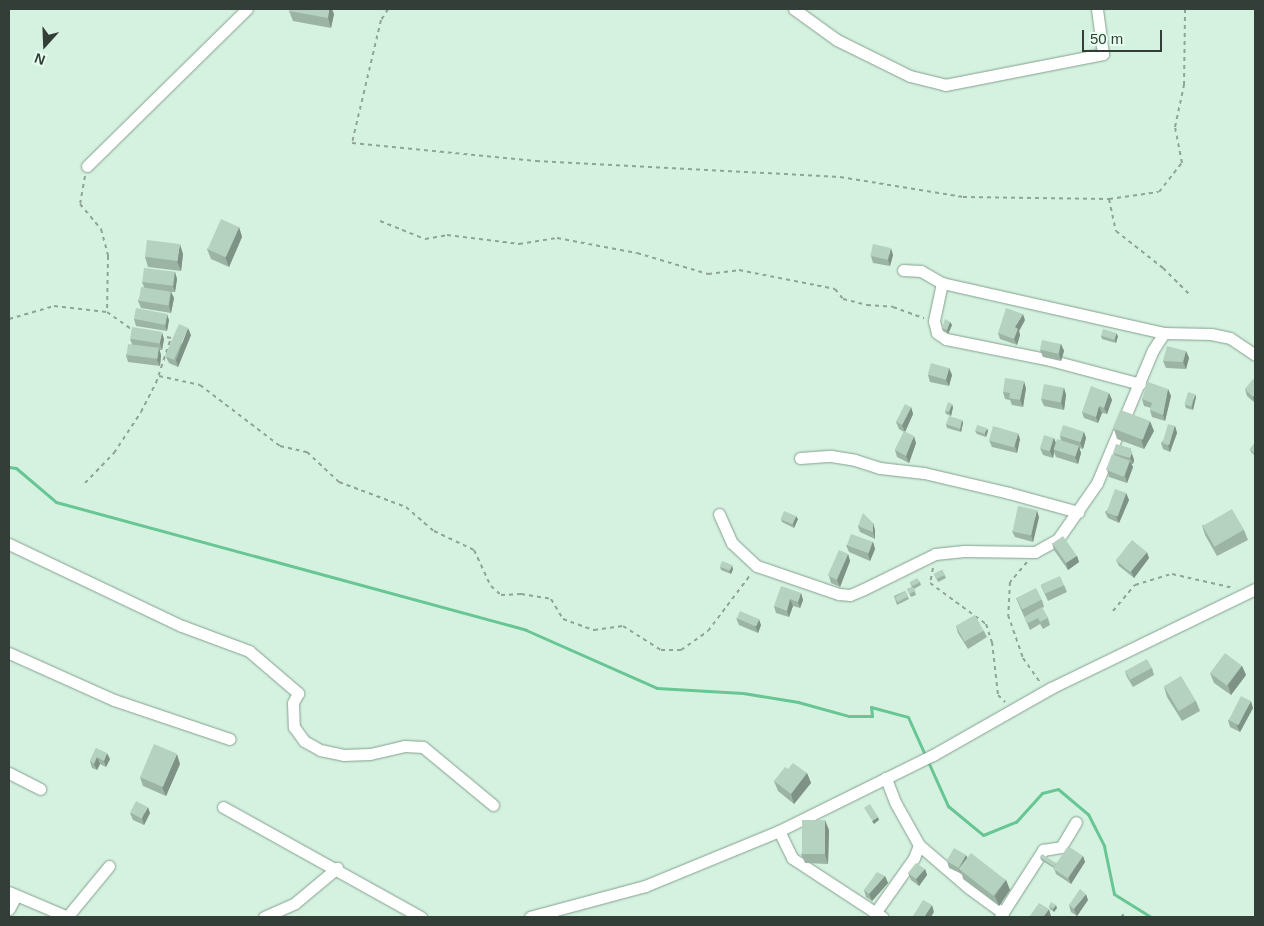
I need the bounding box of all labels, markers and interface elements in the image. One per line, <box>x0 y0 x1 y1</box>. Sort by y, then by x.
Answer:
north arrow <box>20 20 70 70</box>
scale bar <box>1084 20 1164 52</box>
text: 50 m <box>1090 30 1123 47</box>
text: N <box>32 50 47 68</box>

